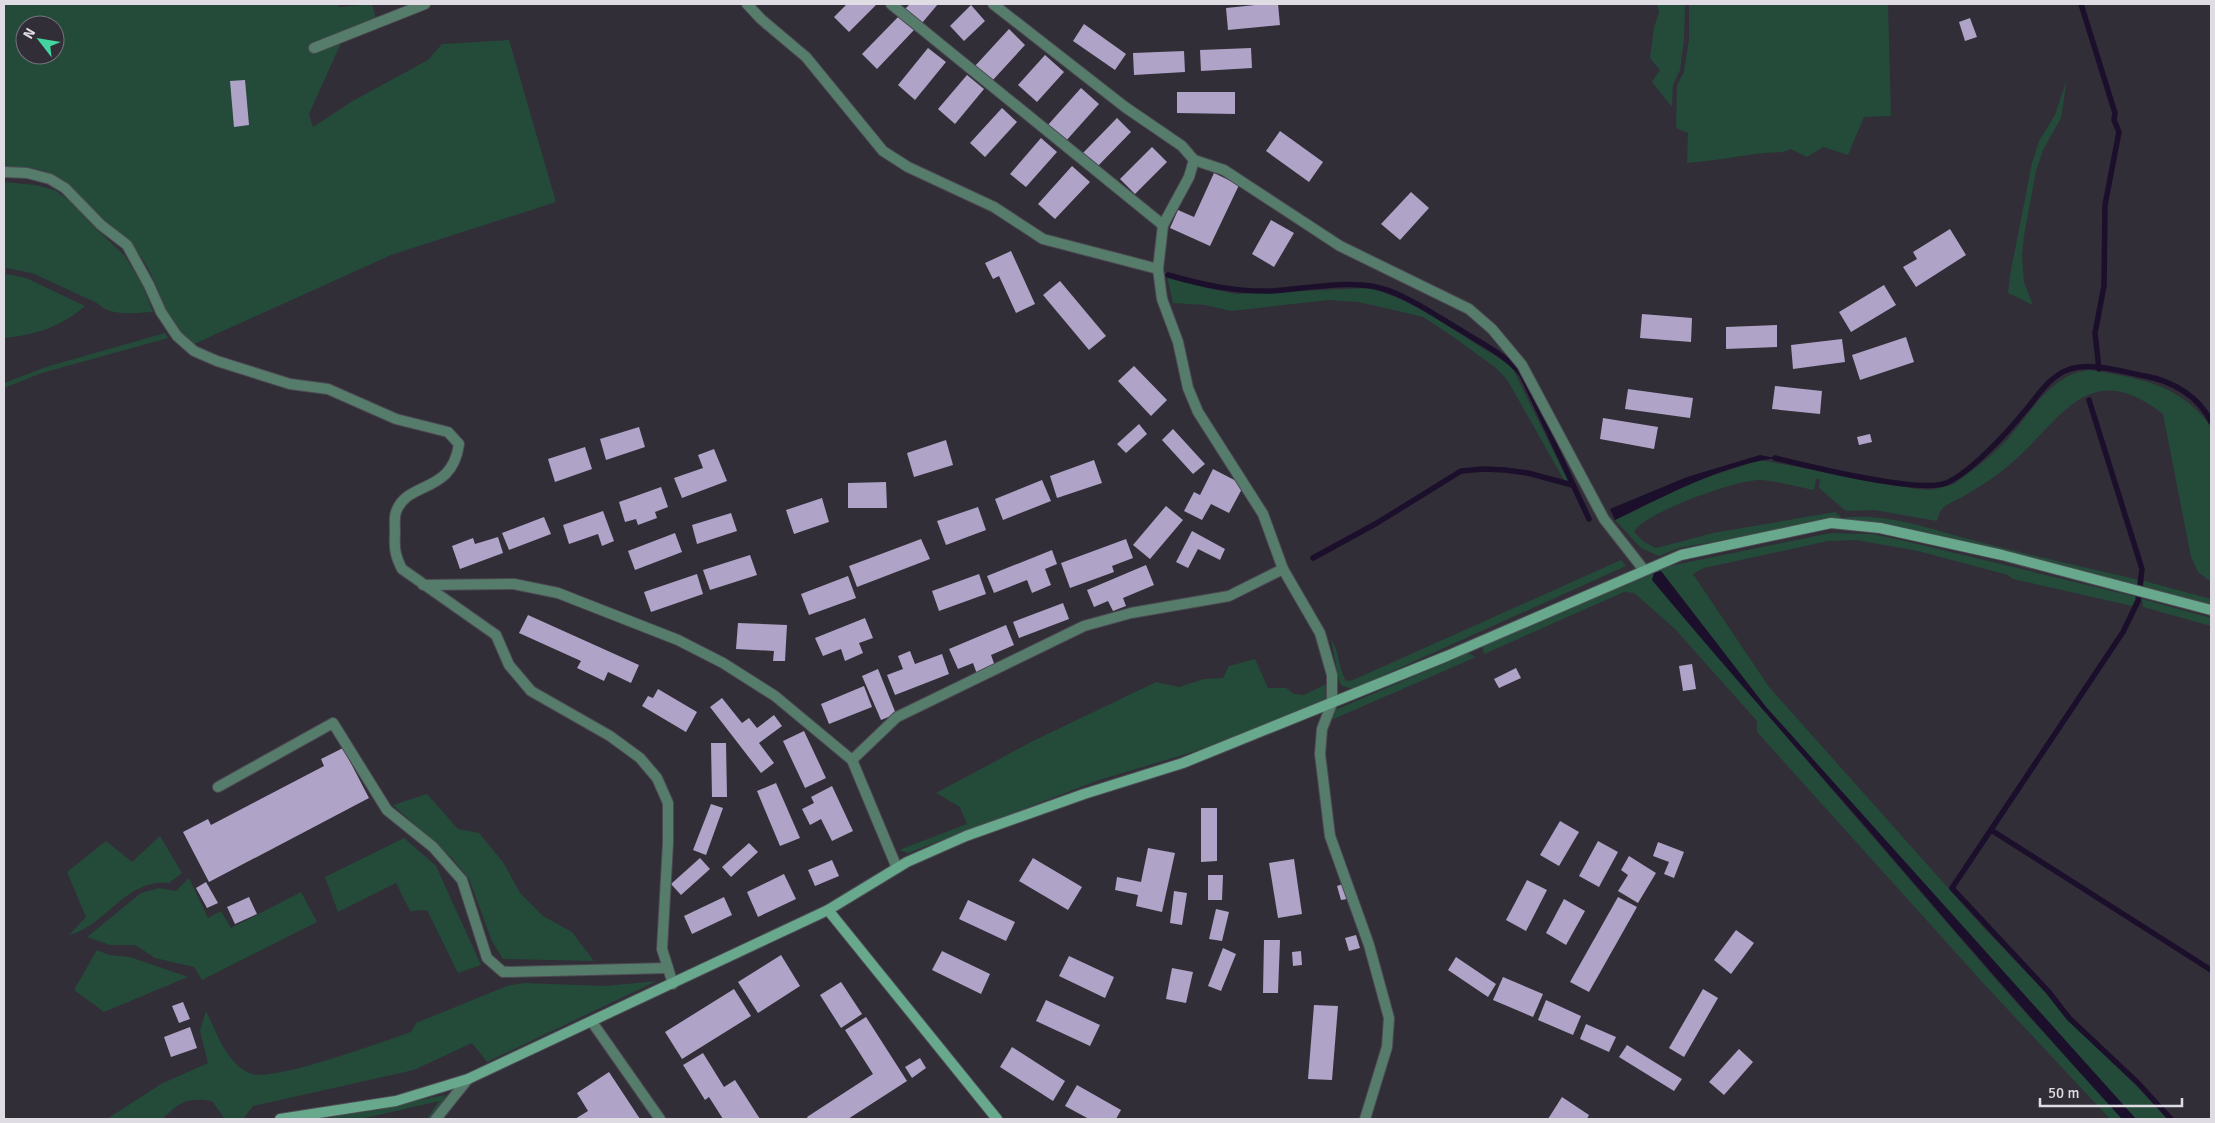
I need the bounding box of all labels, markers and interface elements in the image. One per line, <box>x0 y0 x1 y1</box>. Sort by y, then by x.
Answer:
north arrow <box>15 15 65 65</box>
text: N <box>19 25 39 42</box>
scale bar <box>2040 1076 2182 1108</box>
text: 50 m <box>2048 1084 2079 1102</box>

